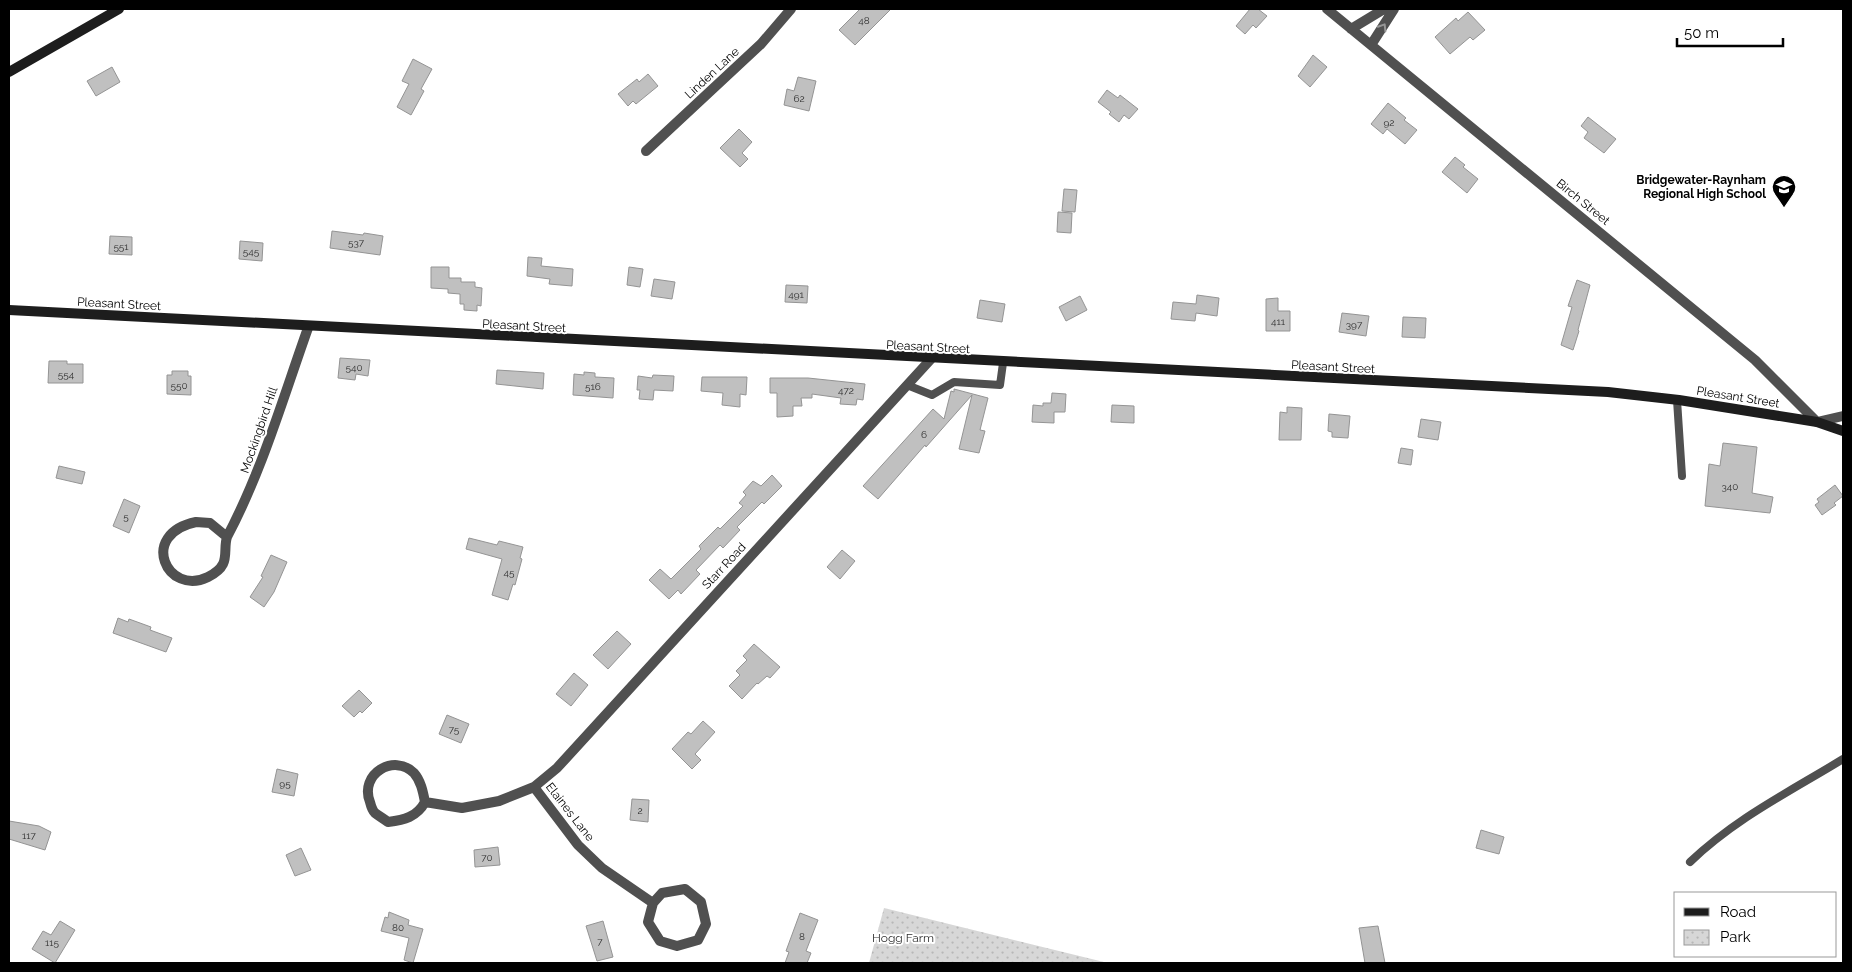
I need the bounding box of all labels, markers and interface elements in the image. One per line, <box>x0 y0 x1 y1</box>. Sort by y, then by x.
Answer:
house number: 48 <box>858 15 870 26</box>
scale bar <box>1677 15 1783 47</box>
one-way arrow <box>1376 23 1386 32</box>
text: 50 m <box>1684 24 1719 42</box>
street label: Linden Lane <box>682 44 742 102</box>
house number: 62 <box>793 93 805 104</box>
house number: 92 <box>1383 117 1395 128</box>
place label: Bridgewater-Raynham Regional High School <box>1636 173 1766 201</box>
school or university icon: Bridgewater-Raynham Regional High School <box>1771 174 1797 208</box>
street label: Birch Street <box>1554 176 1612 228</box>
house number: 537 <box>348 237 365 248</box>
house number: 551 <box>113 241 129 252</box>
house number: 545 <box>243 246 260 257</box>
house number: 491 <box>788 289 805 300</box>
street label: Pleasant Street <box>77 295 161 313</box>
house number: 411 <box>1271 316 1286 327</box>
street label: Pleasant Street <box>482 317 566 335</box>
house number: 397 <box>1346 319 1363 330</box>
street label: Pleasant Street <box>886 338 970 356</box>
street label: Pleasant Street <box>1291 358 1375 376</box>
house number: 540 <box>345 362 363 373</box>
house number: 554 <box>58 369 75 380</box>
house number: 550 <box>170 380 188 391</box>
house number: 516 <box>585 381 601 392</box>
street label: Mockingbird Hill <box>238 384 281 475</box>
street label: Pleasant Street <box>1695 384 1781 410</box>
house number: 472 <box>838 385 854 396</box>
house number: 6 <box>921 429 927 440</box>
house number: 340 <box>1722 481 1738 492</box>
house number: 5 <box>123 511 129 522</box>
street label: Starr Road <box>699 540 749 592</box>
house number: 45 <box>504 567 515 578</box>
house number: 75 <box>449 724 460 735</box>
house number: 95 <box>279 778 291 789</box>
street label: Elaines Lane <box>543 780 597 844</box>
house number: 2 <box>637 805 643 816</box>
house number: 117 <box>22 830 37 841</box>
house number: 70 <box>481 852 493 863</box>
legend <box>1674 892 1837 957</box>
text: Road <box>1720 903 1756 921</box>
house number: 80 <box>392 922 404 933</box>
text: Park <box>1720 928 1751 946</box>
house number: 8 <box>799 931 805 942</box>
park label: Hogg Farm <box>872 931 934 945</box>
house number: 7 <box>597 936 603 947</box>
house number: 115 <box>45 937 60 948</box>

